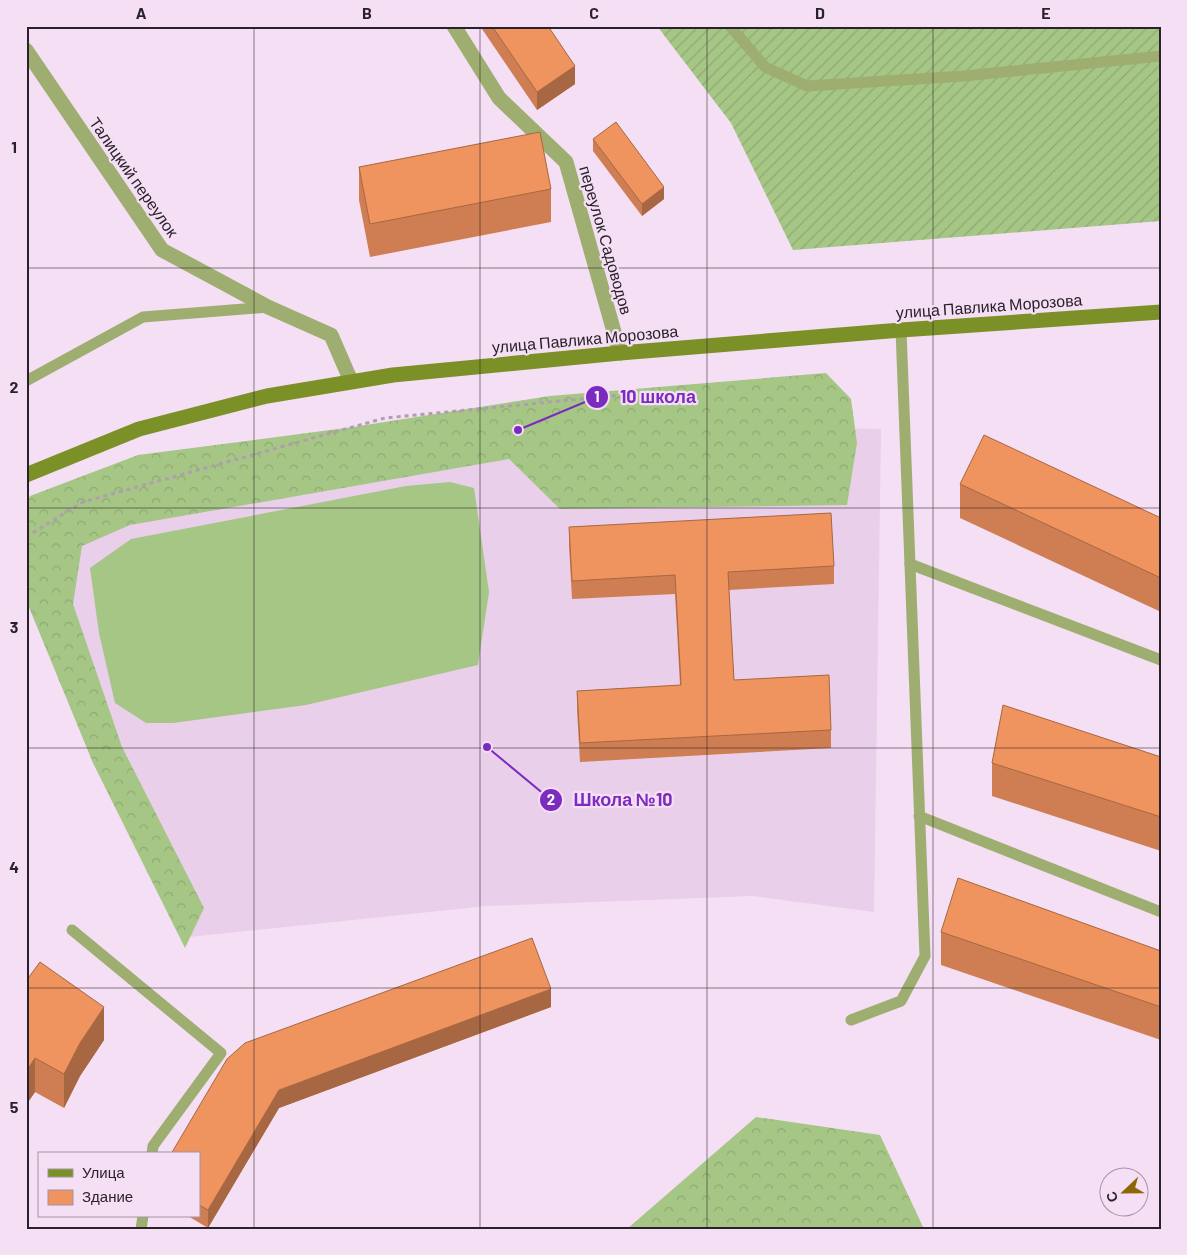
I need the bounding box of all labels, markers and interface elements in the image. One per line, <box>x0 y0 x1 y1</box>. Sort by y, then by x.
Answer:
text: A <box>136 3 147 22</box>
text: B <box>362 3 372 22</box>
text: C <box>589 3 599 22</box>
text: D <box>815 3 825 22</box>
text: E <box>1041 3 1051 22</box>
street label: Талицкий переулок <box>86 113 183 241</box>
text: 1 <box>11 137 17 156</box>
street label: переулок Садоводов <box>576 163 637 316</box>
street label: улица Павлика Морозова <box>895 290 1083 321</box>
street label: улица Павлика Морозова <box>491 321 679 356</box>
text: 2 <box>10 377 19 396</box>
callout: 10 школа <box>585 381 706 414</box>
text: 10 школа <box>620 385 697 407</box>
text: 1 <box>594 387 600 405</box>
text: 3 <box>10 617 18 636</box>
callout: Школа №10 <box>539 783 683 816</box>
text: Школа №10 <box>573 788 673 810</box>
text: 2 <box>547 790 555 808</box>
text: 4 <box>9 857 19 876</box>
text: 5 <box>10 1097 19 1116</box>
legend <box>38 1152 200 1218</box>
text: Улица <box>82 1163 125 1181</box>
north arrow <box>1100 1168 1150 1218</box>
text: Здание <box>82 1187 133 1205</box>
text: С <box>1102 1189 1121 1205</box>

